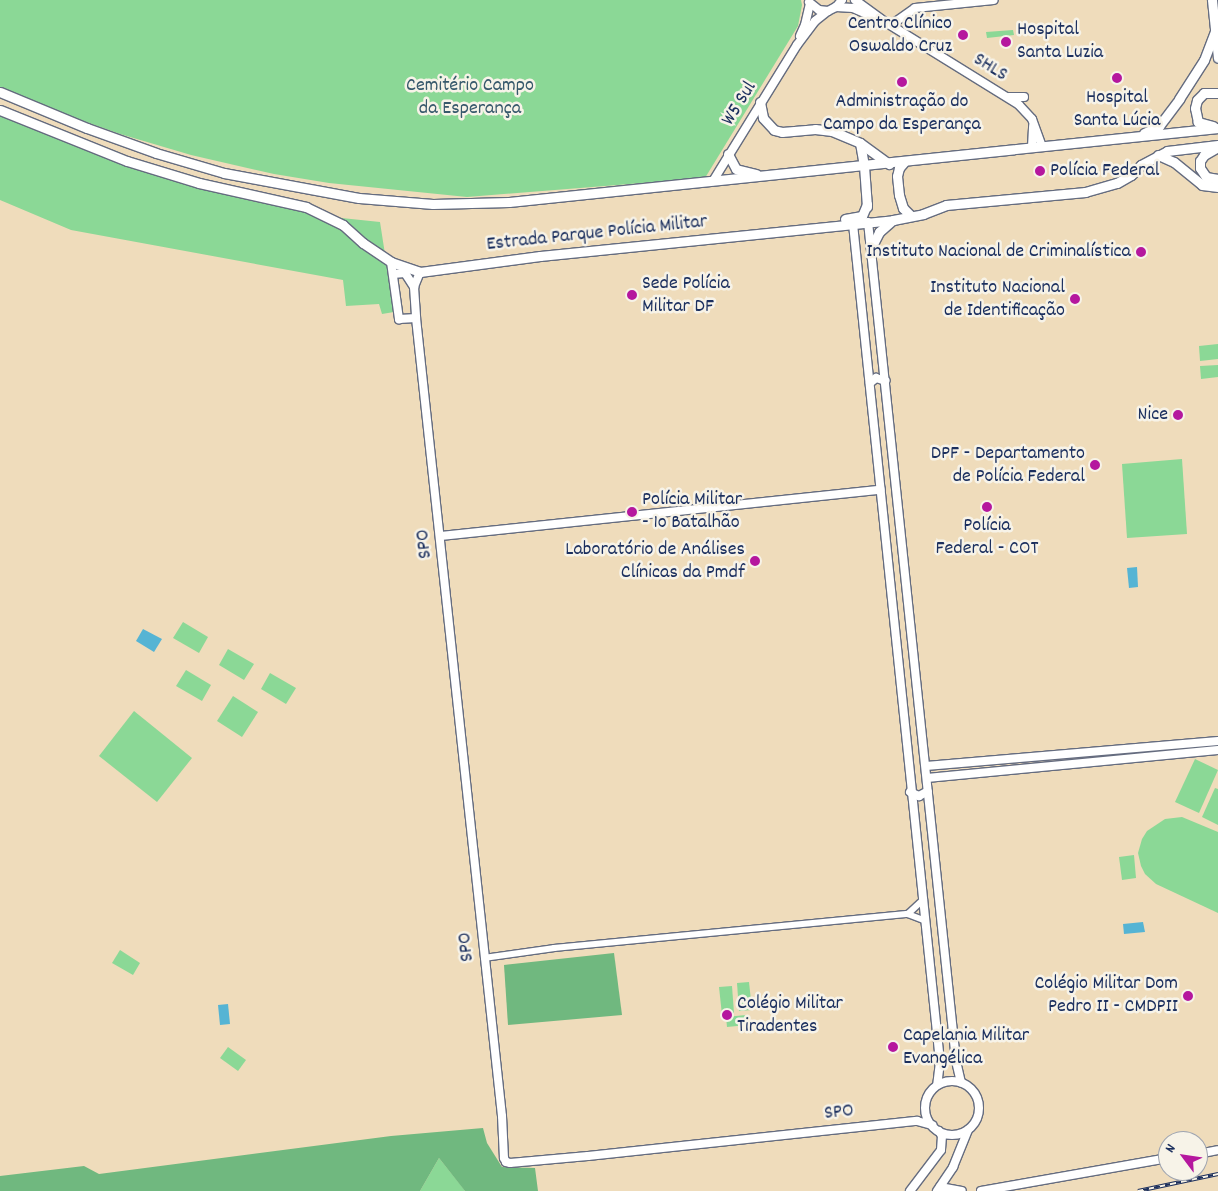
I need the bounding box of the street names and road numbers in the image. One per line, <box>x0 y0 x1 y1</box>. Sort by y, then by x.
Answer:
street label: SHLS <box>968 48 1012 88</box>
street label: W5 Sul <box>717 77 763 131</box>
street label: Estrada Parque Polícia Militar <box>485 210 709 258</box>
street label: SPO <box>412 528 438 560</box>
street label: SPO <box>454 931 480 963</box>
street label: SPO <box>823 1100 855 1126</box>

